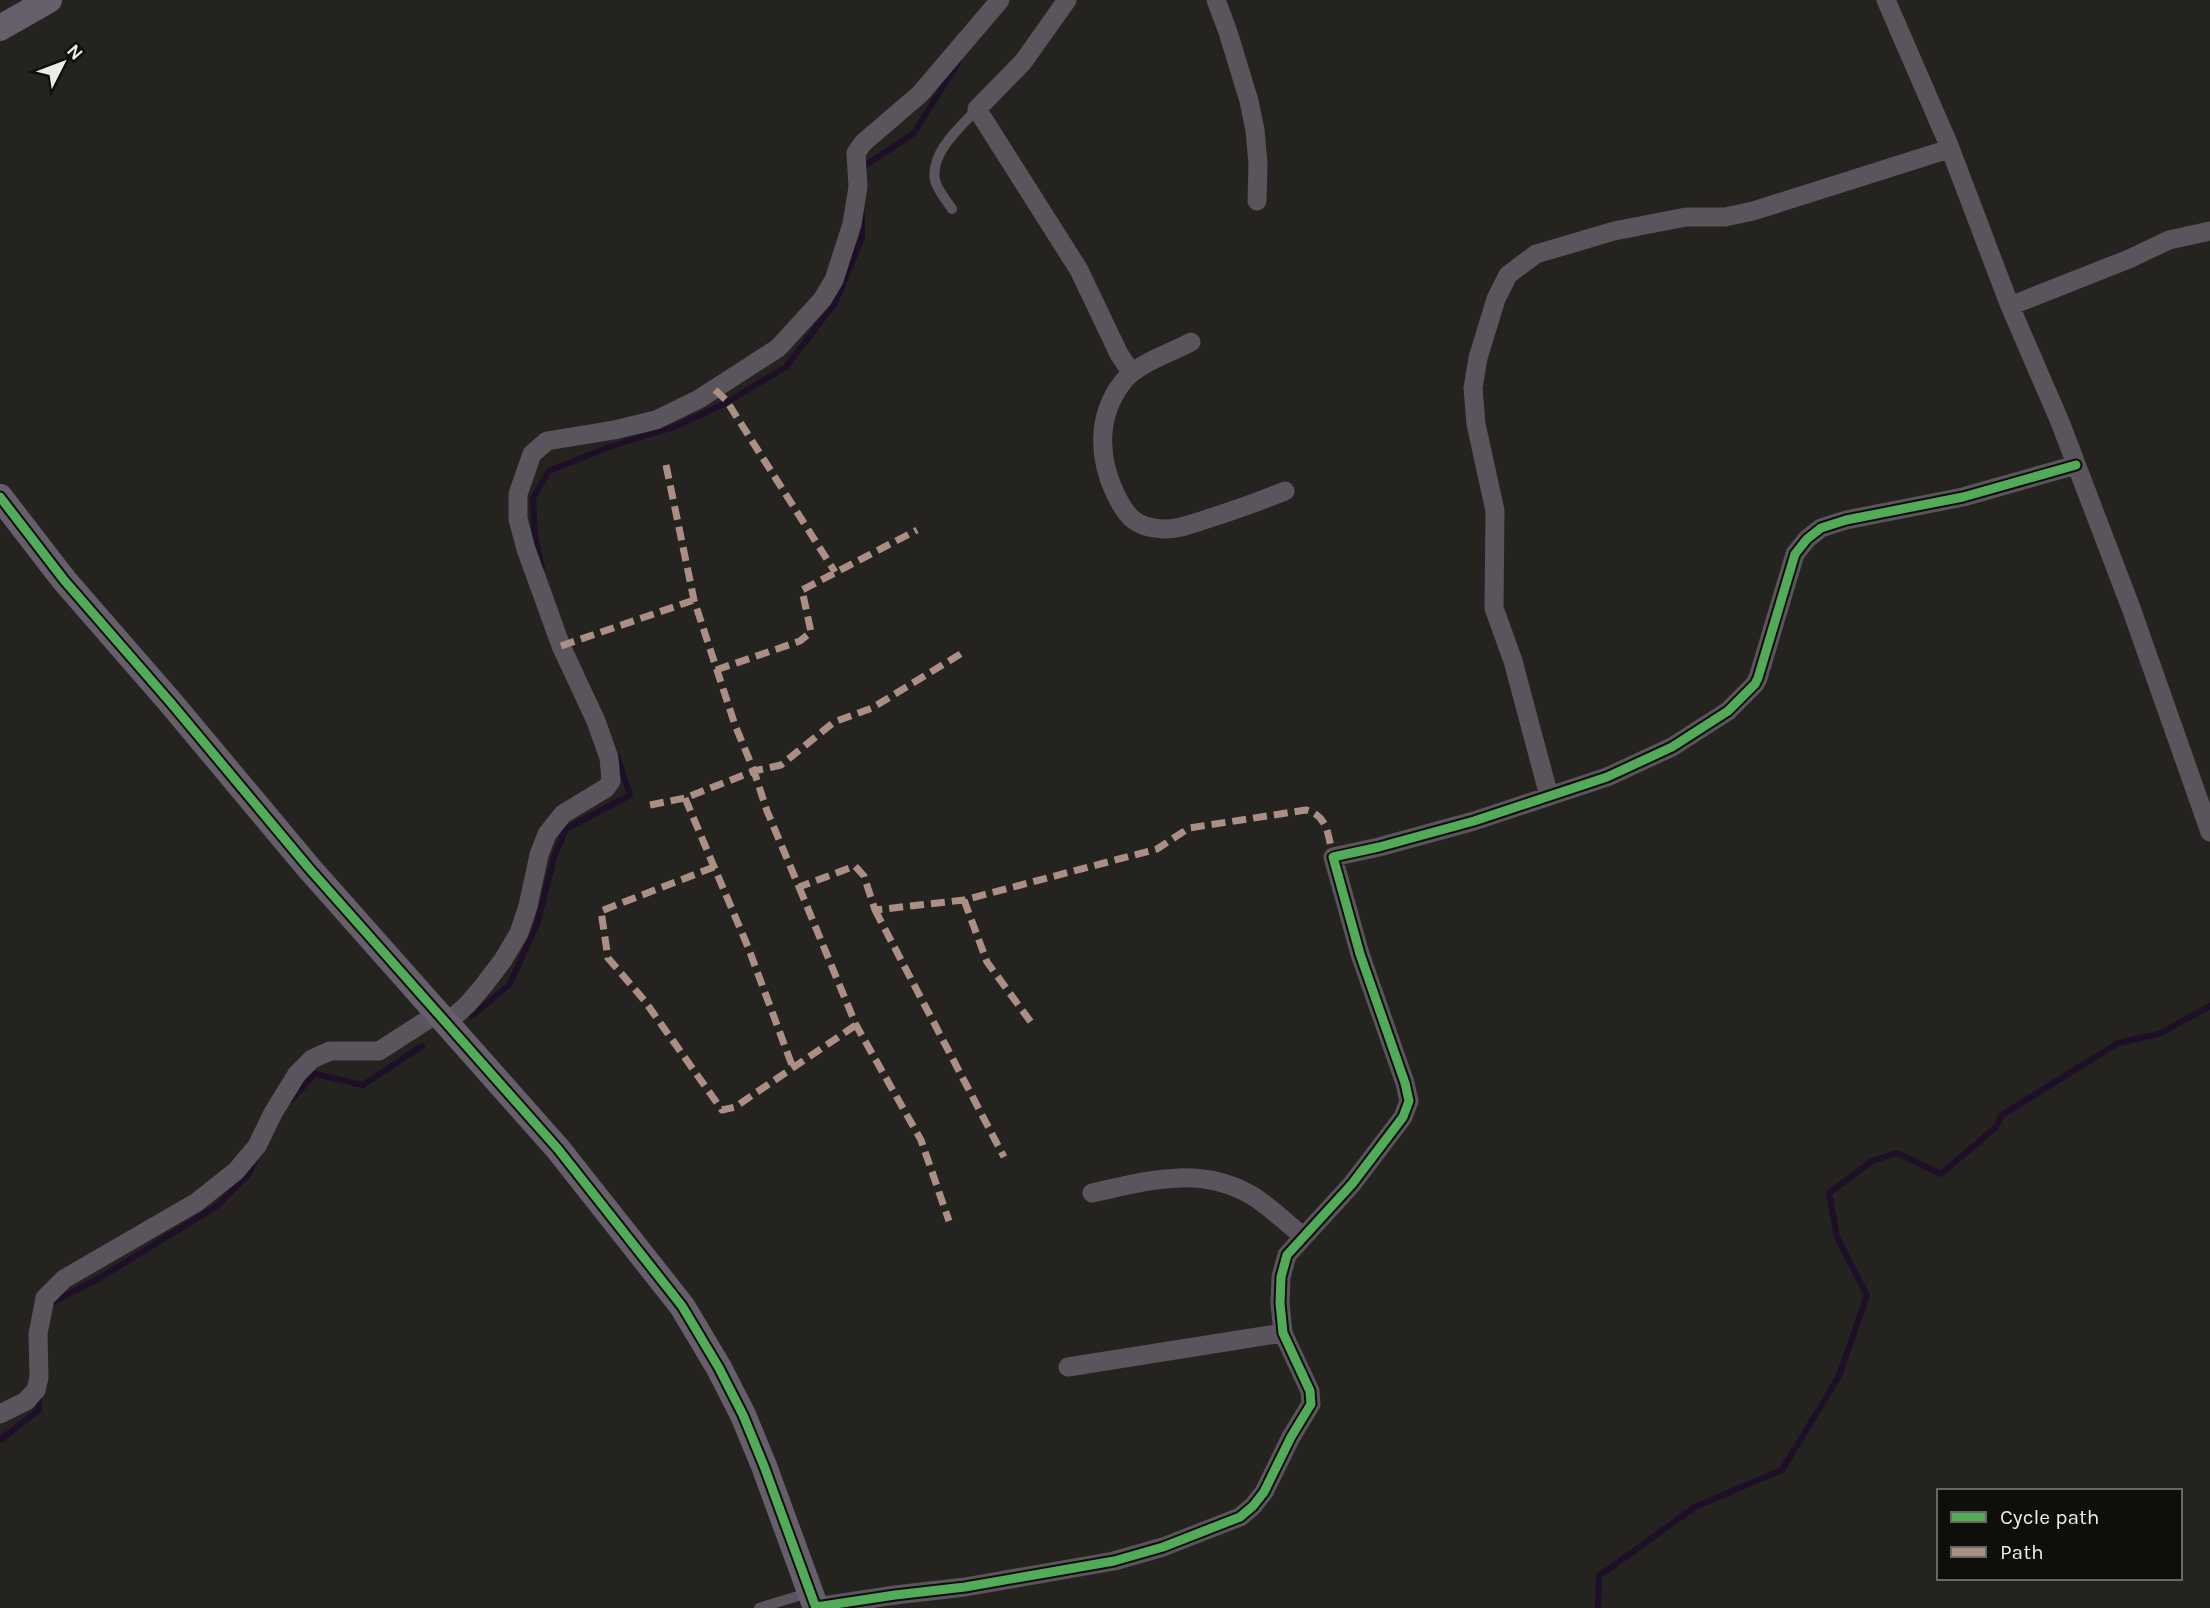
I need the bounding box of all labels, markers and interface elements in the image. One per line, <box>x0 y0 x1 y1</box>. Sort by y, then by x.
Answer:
north arrow <box>28 28 98 98</box>
text: N <box>62 40 88 65</box>
legend <box>1937 1489 2182 1580</box>
text: Cycle path <box>2000 1505 2100 1529</box>
text: Path <box>2000 1540 2044 1564</box>

